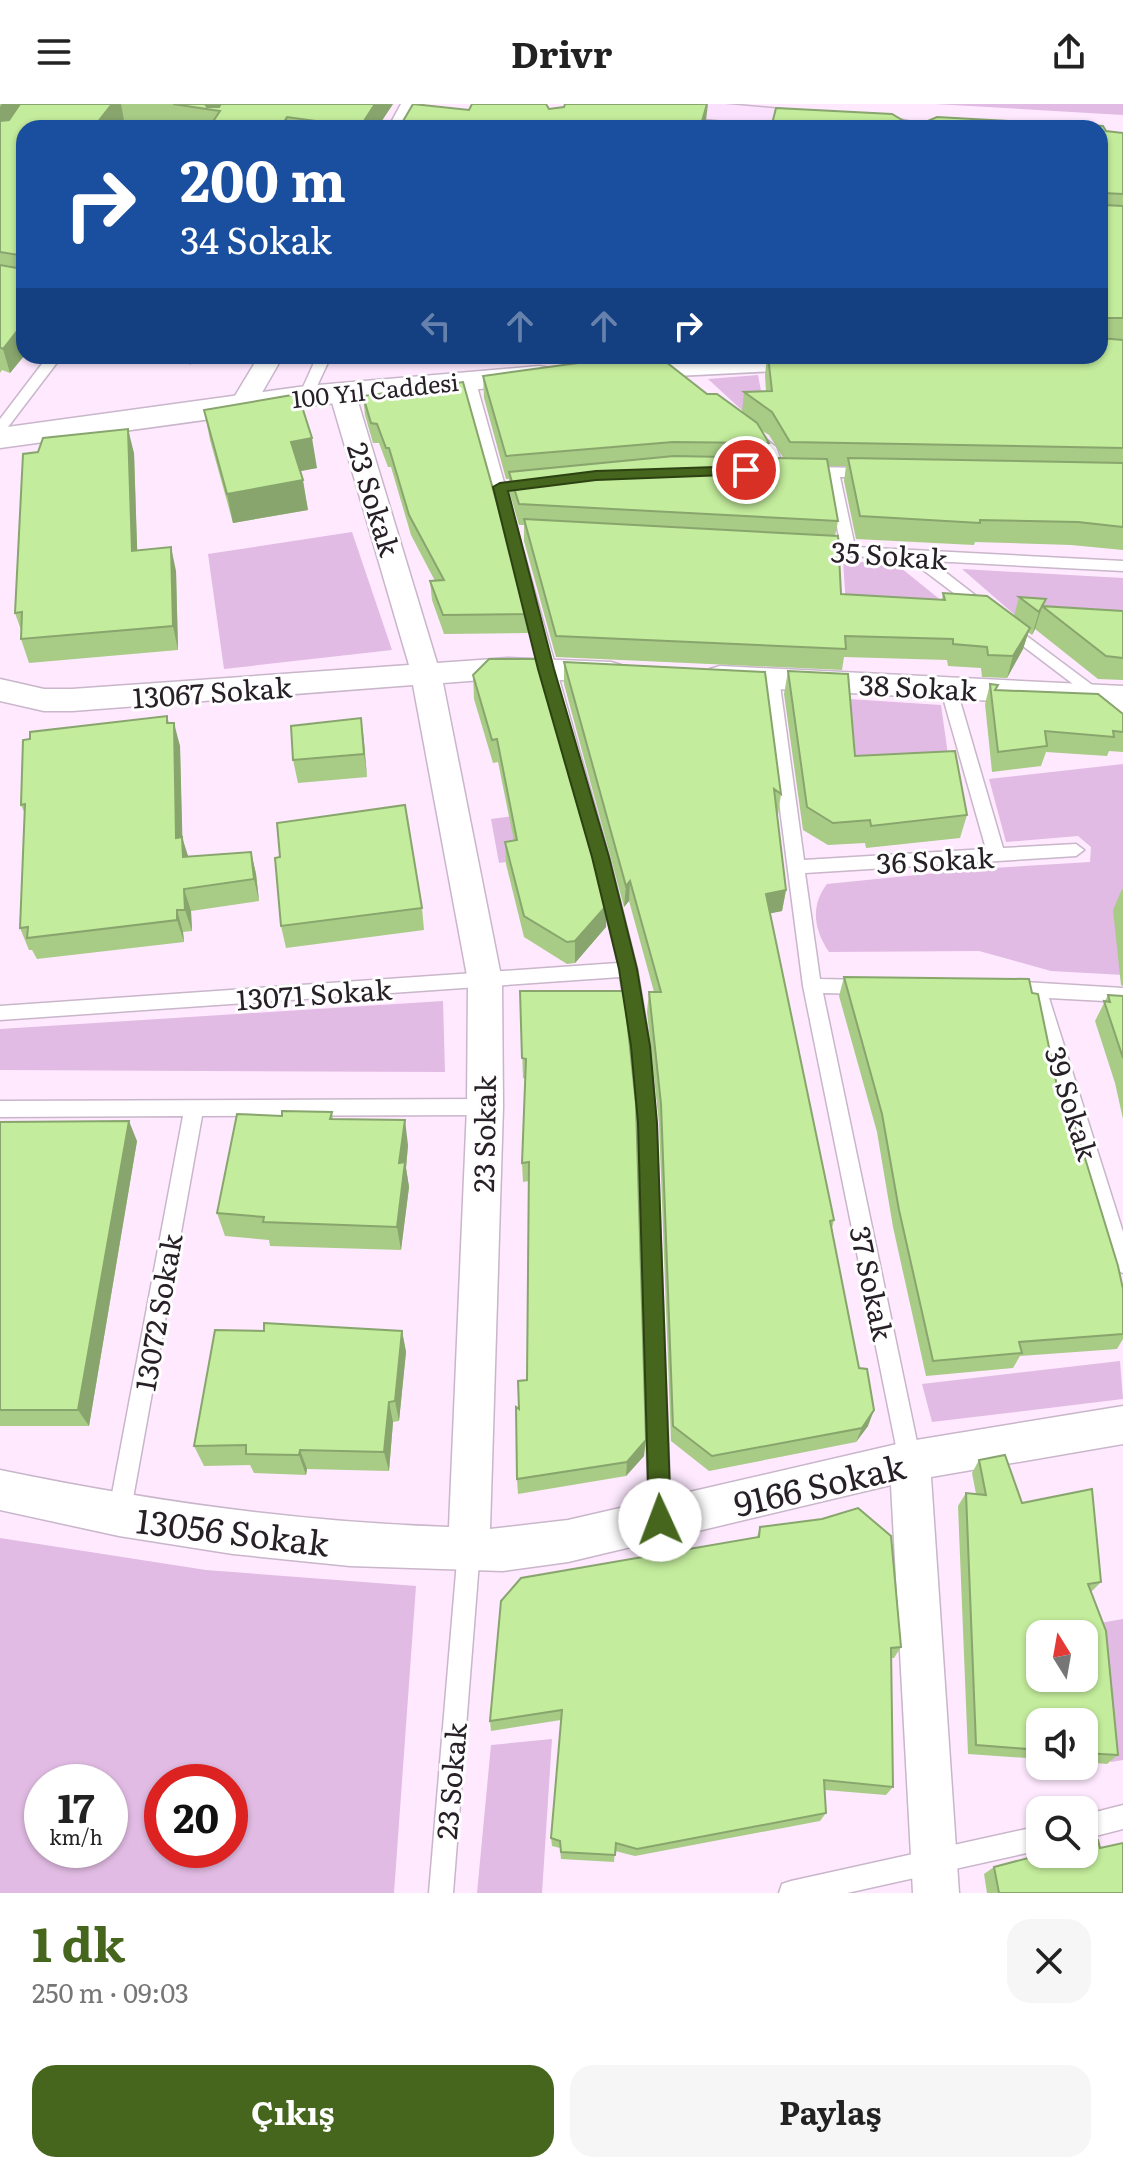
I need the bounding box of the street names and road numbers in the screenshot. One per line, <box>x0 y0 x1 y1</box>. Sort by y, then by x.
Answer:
street label: 100 Yıl Caddesi <box>290 363 460 415</box>
street label: 23 Sokak <box>338 437 412 562</box>
street label: 35 Sokak <box>829 529 950 579</box>
street label: 38 Sokak <box>858 662 979 710</box>
street label: 13067 Sokak <box>131 664 294 718</box>
street label: 36 Sokak <box>875 835 996 883</box>
street label: 13071 Sokak <box>235 967 394 1019</box>
street label: 39 Sokak <box>1036 1041 1111 1166</box>
street label: 23 Sokak <box>461 1074 505 1193</box>
street label: 37 Sokak <box>840 1222 906 1345</box>
street label: 13072 Sokak <box>123 1229 192 1394</box>
street label: 9166 Sokak <box>728 1439 910 1527</box>
street label: 13056 Sokak <box>134 1493 332 1567</box>
street label: 23 Sokak <box>424 1720 476 1841</box>

